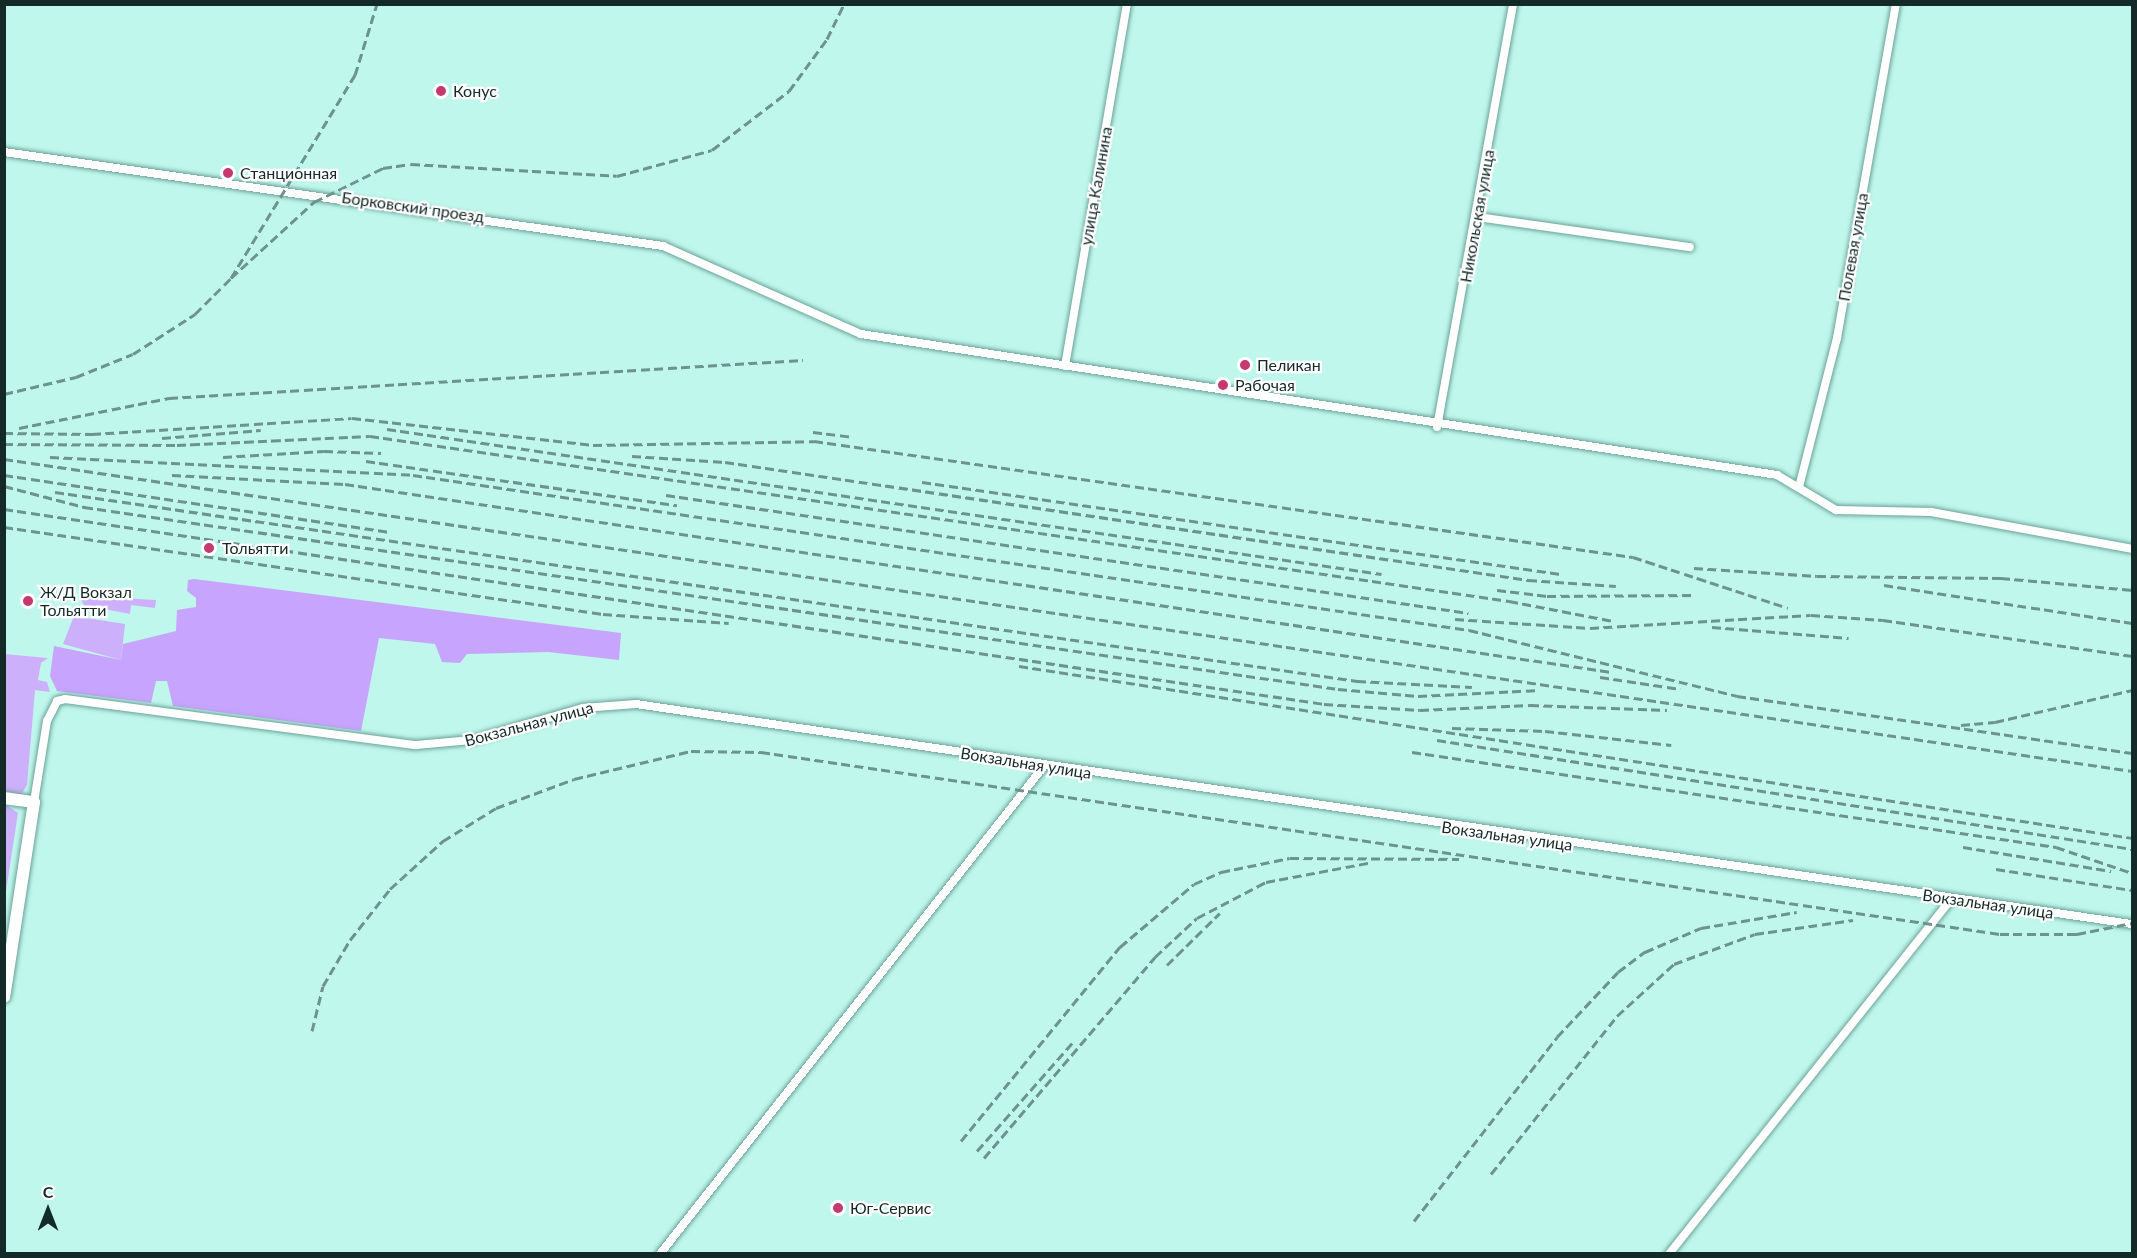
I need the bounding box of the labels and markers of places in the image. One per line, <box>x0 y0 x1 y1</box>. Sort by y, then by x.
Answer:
place label: Конус <box>453 81 497 101</box>
marker: Конус <box>434 84 448 98</box>
place label: Станционная <box>240 163 337 183</box>
marker: Станционная <box>221 166 235 180</box>
place label: Пеликан <box>1257 355 1321 375</box>
marker: Пеликан <box>1238 358 1252 372</box>
place label: Рабочая <box>1235 375 1295 395</box>
marker: Рабочая <box>1216 378 1230 392</box>
place label: Тольятти <box>222 538 289 558</box>
marker: Тольятти <box>200 539 218 557</box>
place label: Ж/Д Вокзал Тольятти <box>40 582 132 620</box>
marker: Ж/Д Вокзал Тольятти <box>21 594 35 608</box>
place label: Юг-Сервис <box>850 1198 931 1218</box>
marker: Юг-Сервис <box>831 1201 845 1215</box>

